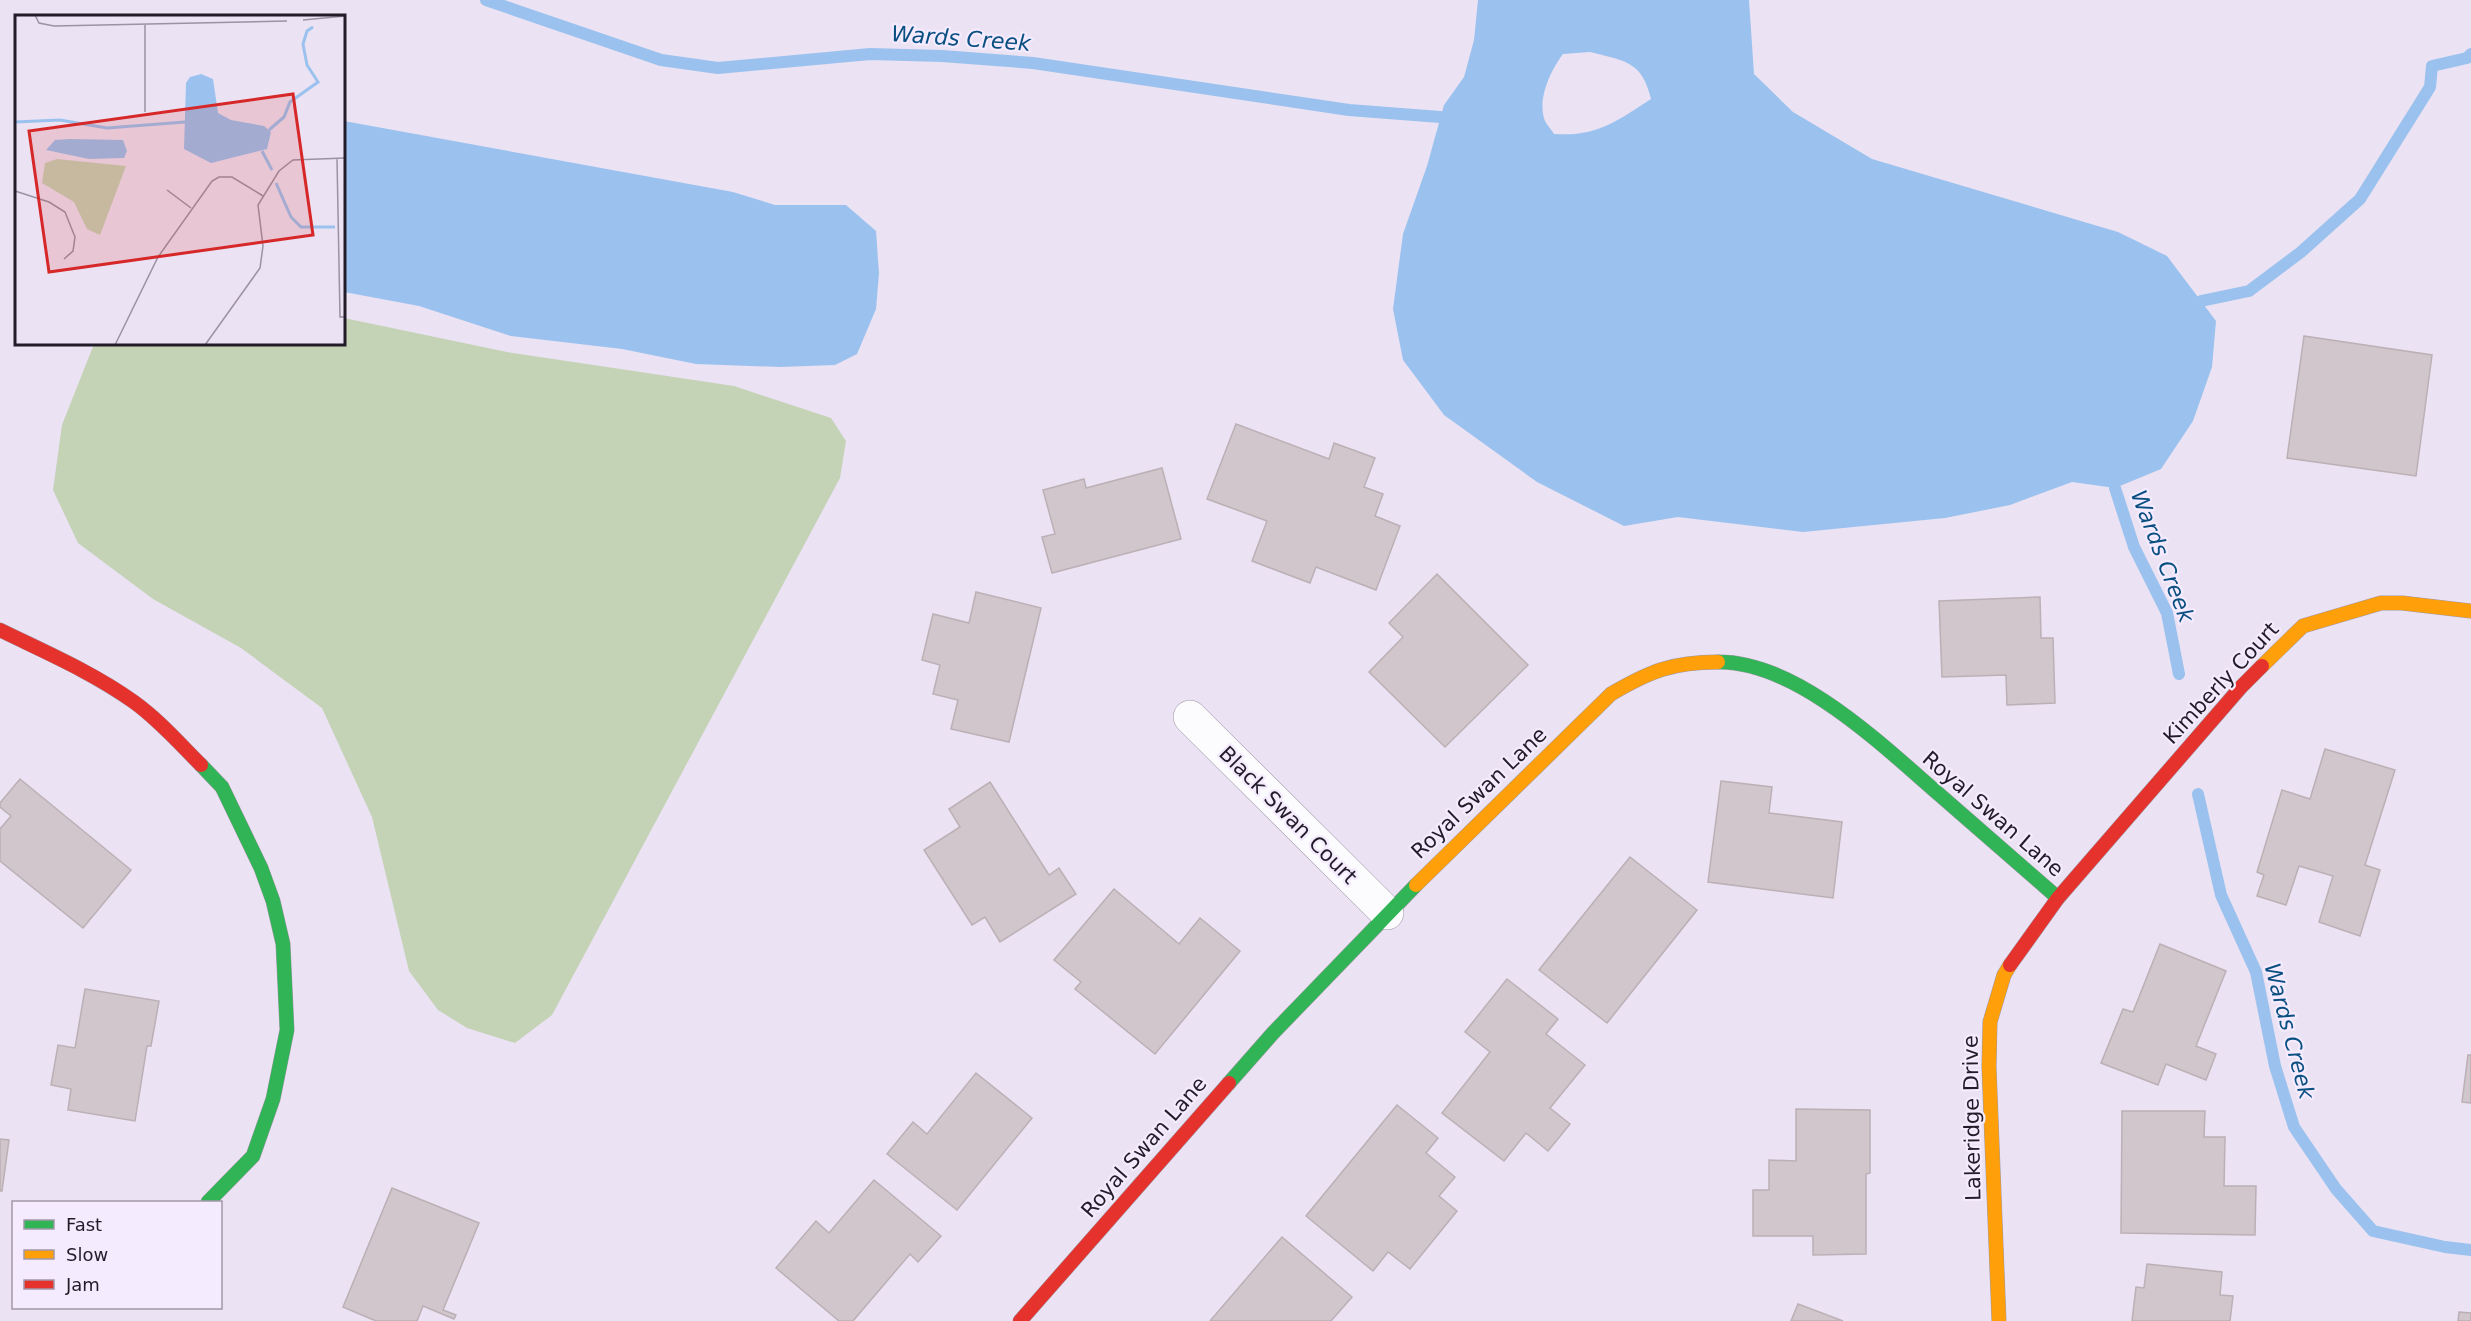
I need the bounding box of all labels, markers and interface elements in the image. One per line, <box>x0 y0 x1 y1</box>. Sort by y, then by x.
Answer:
inset map <box>15 15 345 345</box>
water label: Wards Creek <box>890 21 1033 56</box>
water label: Wards Creek <box>2126 486 2200 627</box>
street label: Kimberly Court <box>2158 617 2284 749</box>
street label: Royal Swan Lane <box>1406 722 1552 864</box>
street label: Black Swan Court <box>1214 741 1362 889</box>
street label: Royal Swan Lane <box>1918 746 2068 882</box>
water label: Wards Creek <box>2259 960 2320 1103</box>
street label: Lakeridge Drive <box>1959 1035 1985 1201</box>
street label: Royal Swan Lane <box>1076 1072 1212 1222</box>
legend <box>12 1201 222 1309</box>
text: Fast <box>66 1214 102 1235</box>
text: Slow <box>66 1244 108 1265</box>
text: Jam <box>65 1274 100 1295</box>

